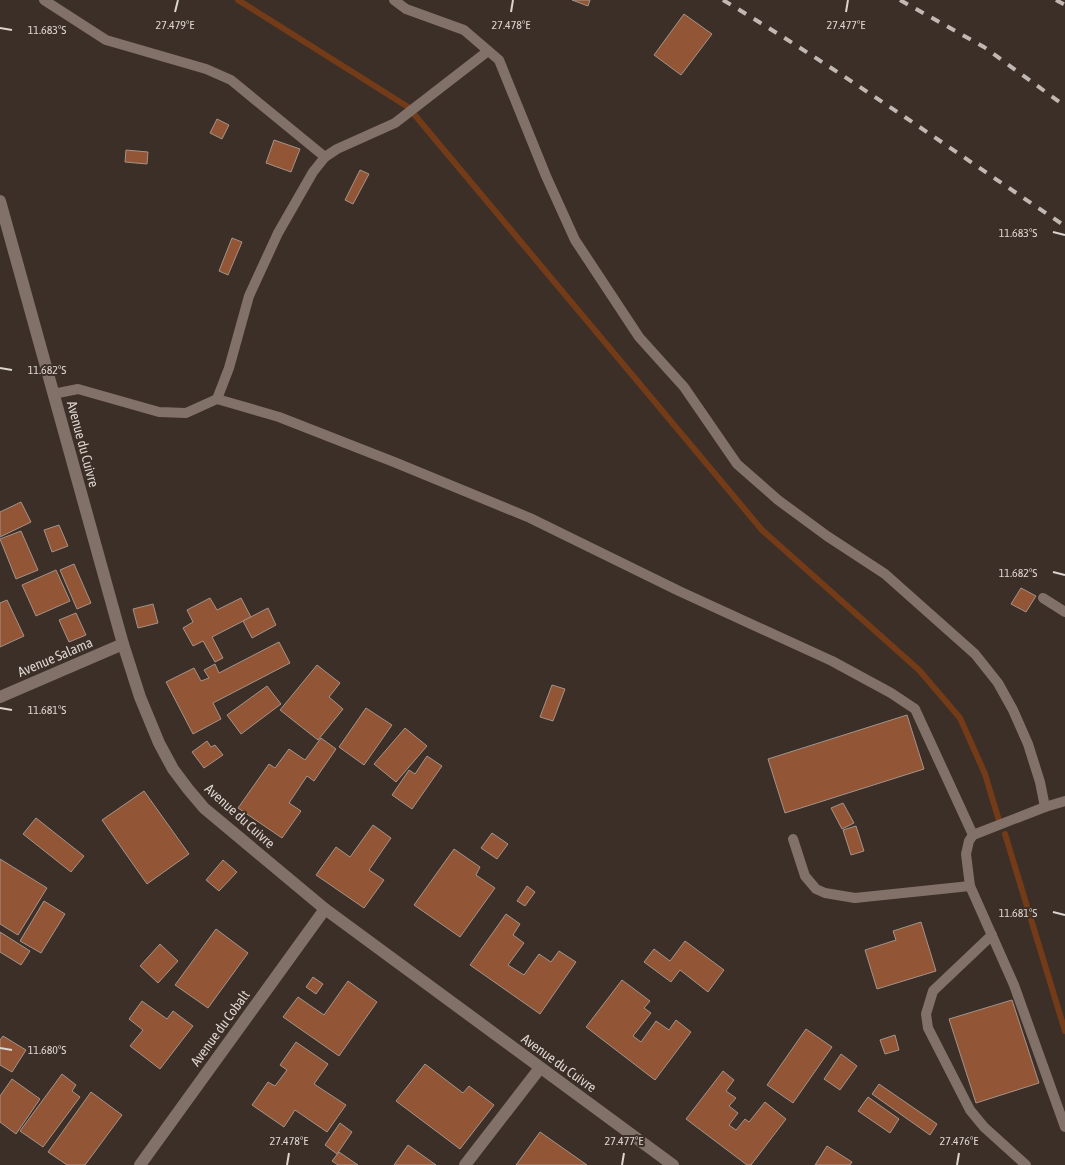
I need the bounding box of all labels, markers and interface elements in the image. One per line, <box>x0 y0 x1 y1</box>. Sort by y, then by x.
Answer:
text: 27.479°E <box>156 18 194 32</box>
text: 27.478°E <box>492 18 530 32</box>
text: 27.477°E <box>827 18 865 32</box>
text: 11.683°S <box>28 23 66 37</box>
text: 11.683°S <box>999 226 1037 240</box>
text: 11.682°S <box>28 363 66 377</box>
street label: Avenue du Cuivre <box>64 399 102 489</box>
text: 11.682°S <box>999 566 1037 580</box>
street label: Avenue Salama <box>15 634 95 680</box>
text: 11.681°S <box>28 703 66 717</box>
street label: Avenue du Cuivre <box>202 780 278 852</box>
text: 11.681°S <box>999 906 1037 920</box>
street label: Avenue du Cobalt <box>187 987 253 1069</box>
street label: Avenue du Cuivre <box>518 1031 600 1095</box>
text: 11.680°S <box>28 1043 66 1057</box>
text: 27.478°E <box>270 1134 308 1148</box>
text: 27.477°E <box>605 1134 643 1148</box>
text: 27.476°E <box>940 1134 978 1148</box>

